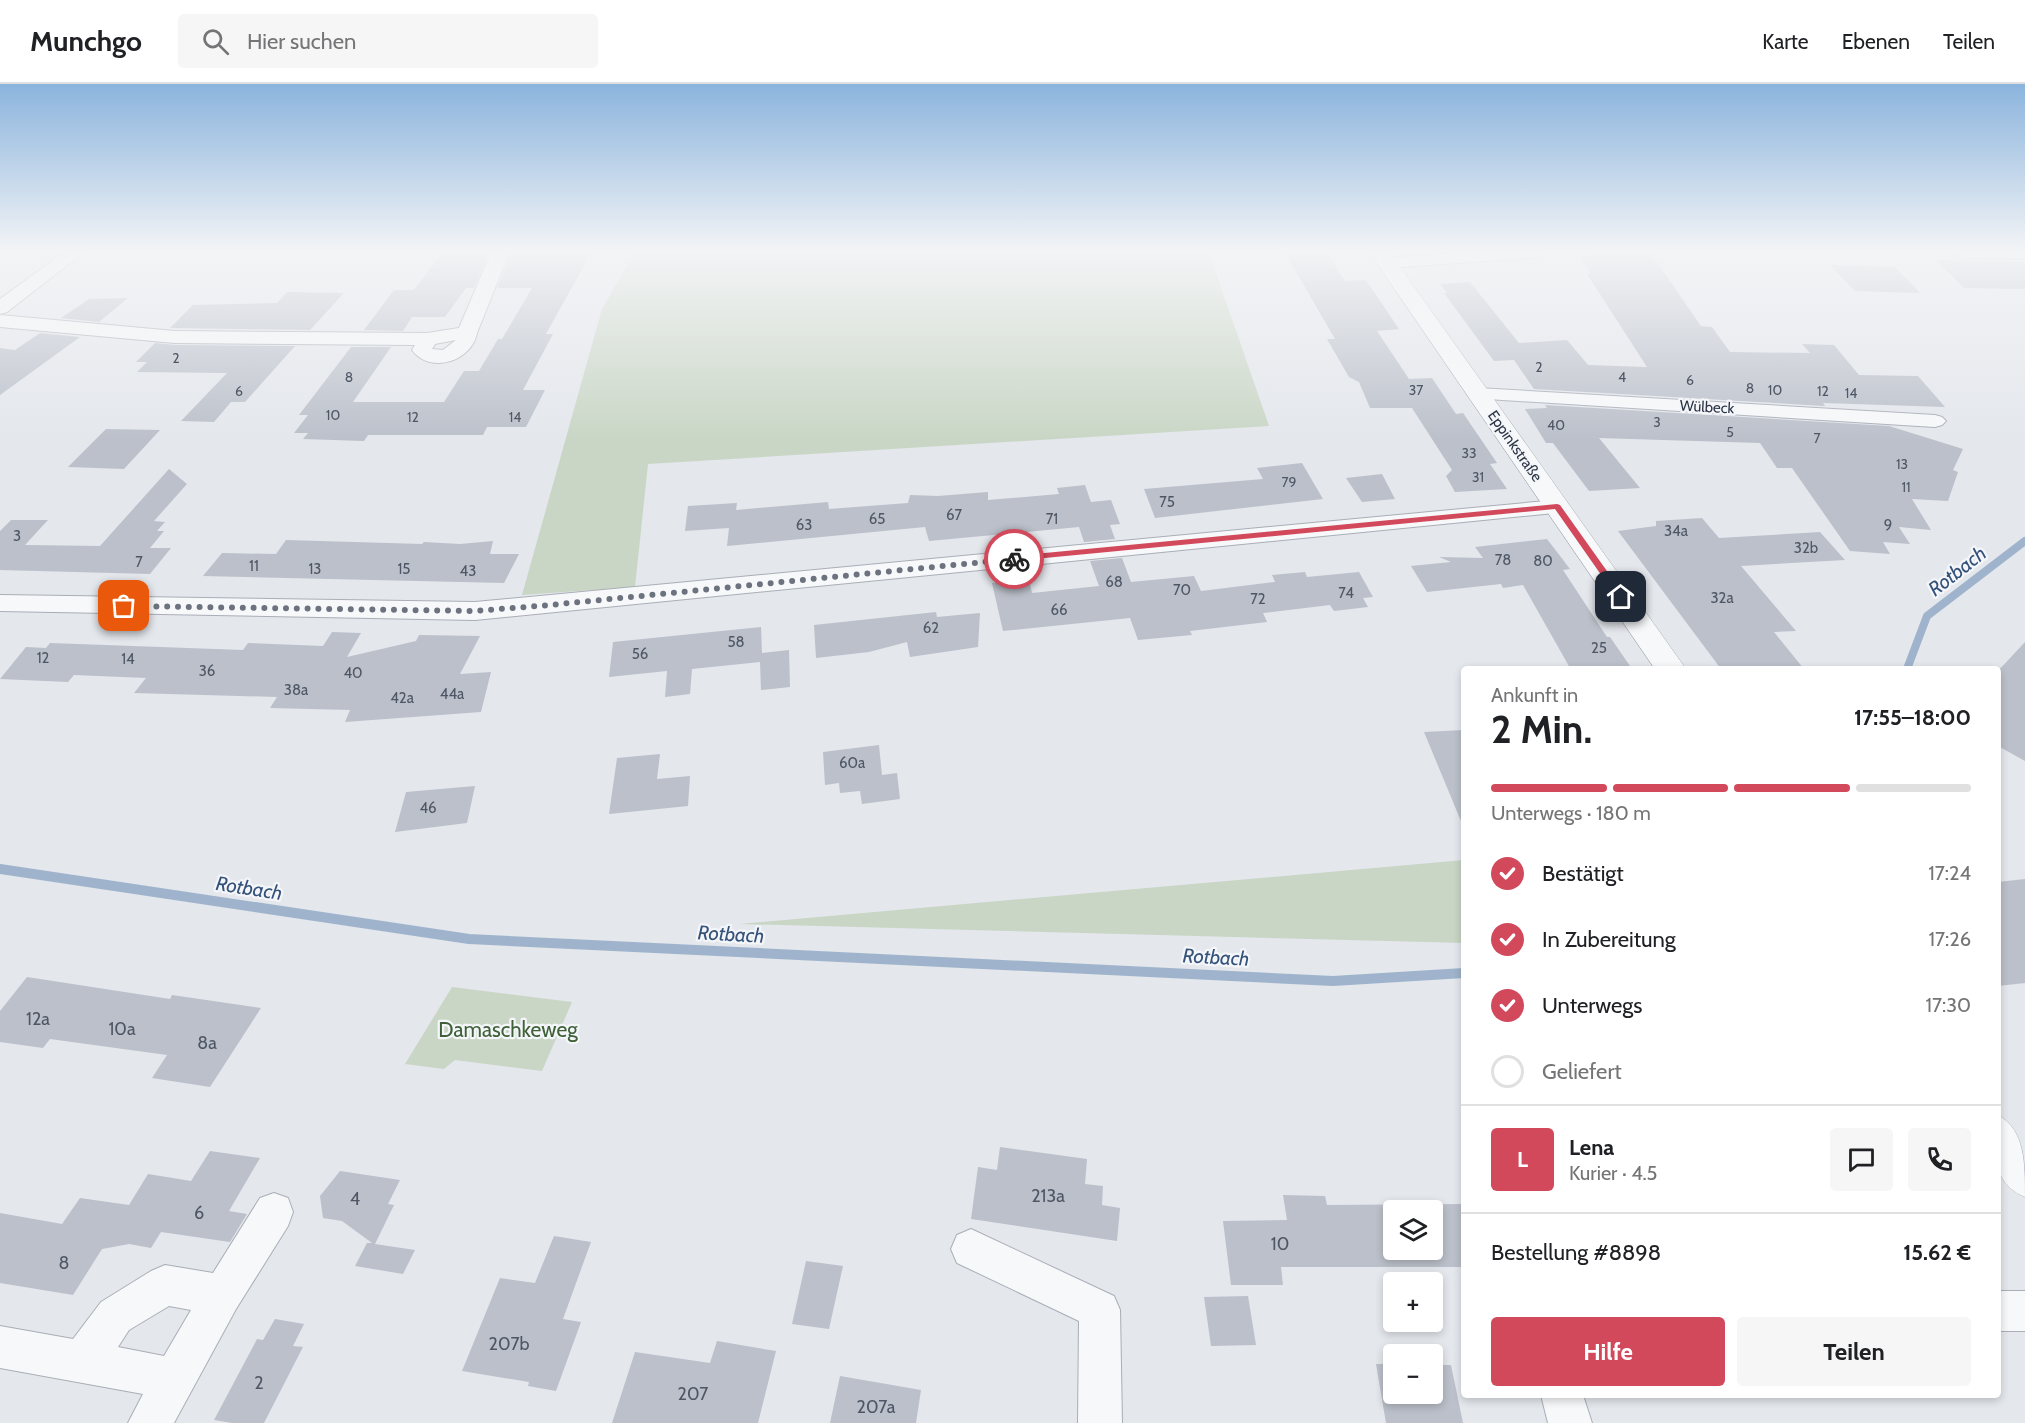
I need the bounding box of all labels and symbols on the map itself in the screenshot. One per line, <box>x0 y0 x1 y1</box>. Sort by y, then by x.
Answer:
house number: 2 <box>172 349 180 367</box>
house number: 2 <box>1535 358 1543 376</box>
house number: 8 <box>345 368 353 386</box>
house number: 4 <box>1618 368 1626 386</box>
house number: 6 <box>1686 371 1694 389</box>
house number: 8 <box>1746 379 1754 397</box>
house number: 37 <box>1409 381 1423 399</box>
house number: 10 <box>1768 381 1782 399</box>
house number: 6 <box>235 382 243 400</box>
house number: 12 <box>1817 382 1829 400</box>
house number: 14 <box>1845 384 1857 402</box>
street label: Wülbeck <box>1679 397 1735 417</box>
house number: 10 <box>326 406 340 424</box>
street label: Eppinkstraße <box>1484 407 1546 485</box>
house number: 12 <box>407 408 419 426</box>
house number: 14 <box>509 408 521 426</box>
house number: 3 <box>1653 413 1661 431</box>
house number: 40 <box>1547 416 1565 434</box>
house number: 5 <box>1726 423 1734 441</box>
house number: 7 <box>1813 429 1821 447</box>
house number: 33 <box>1461 444 1477 462</box>
house number: 13 <box>1896 455 1908 473</box>
house number: 31 <box>1472 468 1484 486</box>
house number: 79 <box>1282 473 1297 491</box>
house number: 11 <box>1901 478 1911 496</box>
house number: 75 <box>1159 493 1175 511</box>
house number: 67 <box>946 506 962 524</box>
house number: 65 <box>869 510 885 528</box>
house number: 71 <box>1046 510 1058 528</box>
house number: 63 <box>796 516 812 534</box>
house number: 9 <box>1884 516 1892 534</box>
house number: 34a <box>1664 522 1689 540</box>
house number: 3 <box>13 527 21 545</box>
courier <box>984 529 1044 589</box>
house number: 32b <box>1794 539 1818 557</box>
water label: Rotbach <box>1923 541 1991 601</box>
house number: 78 <box>1495 551 1511 569</box>
house number: 80 <box>1533 552 1553 570</box>
house number: 7 <box>135 553 143 571</box>
house number: 11 <box>249 557 259 575</box>
house number: 13 <box>308 560 322 578</box>
house number: 15 <box>397 560 411 578</box>
house number: 43 <box>460 562 476 580</box>
pin <box>1595 571 1646 622</box>
house number: 68 <box>1105 573 1123 591</box>
pin <box>98 580 149 631</box>
house number: 70 <box>1173 581 1191 599</box>
house number: 74 <box>1338 584 1354 602</box>
house number: 32a <box>1710 589 1734 607</box>
house number: 72 <box>1250 590 1266 608</box>
house number: 66 <box>1050 601 1068 619</box>
house number: 62 <box>923 619 939 637</box>
house number: 58 <box>727 633 745 651</box>
house number: 25 <box>1591 639 1607 657</box>
house number: 56 <box>632 645 648 663</box>
house number: 12 <box>37 649 50 667</box>
house number: 14 <box>121 650 135 668</box>
house number: 36 <box>199 662 215 680</box>
house number: 40 <box>343 664 363 682</box>
house number: 38a <box>284 681 309 699</box>
house number: 44a <box>440 685 465 703</box>
house number: 42a <box>390 689 415 707</box>
house number: 60a <box>839 754 866 772</box>
house number: 46 <box>419 799 437 817</box>
water label: Rotbach <box>214 871 284 905</box>
water label: Rotbach <box>697 920 765 948</box>
water label: Rotbach <box>1182 943 1250 971</box>
house number: 12a <box>26 1008 50 1030</box>
park label: Damaschkeweg <box>438 1017 578 1042</box>
house number: 10a <box>108 1018 136 1040</box>
house number: 8a <box>197 1032 217 1054</box>
house number: 213a <box>1031 1185 1065 1207</box>
house number: 4 <box>350 1188 360 1210</box>
house number: 6 <box>194 1202 204 1224</box>
house number: 10 <box>1271 1233 1289 1255</box>
house number: 8 <box>59 1252 69 1274</box>
house number: 207b <box>489 1333 529 1355</box>
house number: 2 <box>254 1372 264 1394</box>
house number: 207 <box>678 1383 708 1405</box>
house number: 207a <box>857 1396 896 1418</box>

